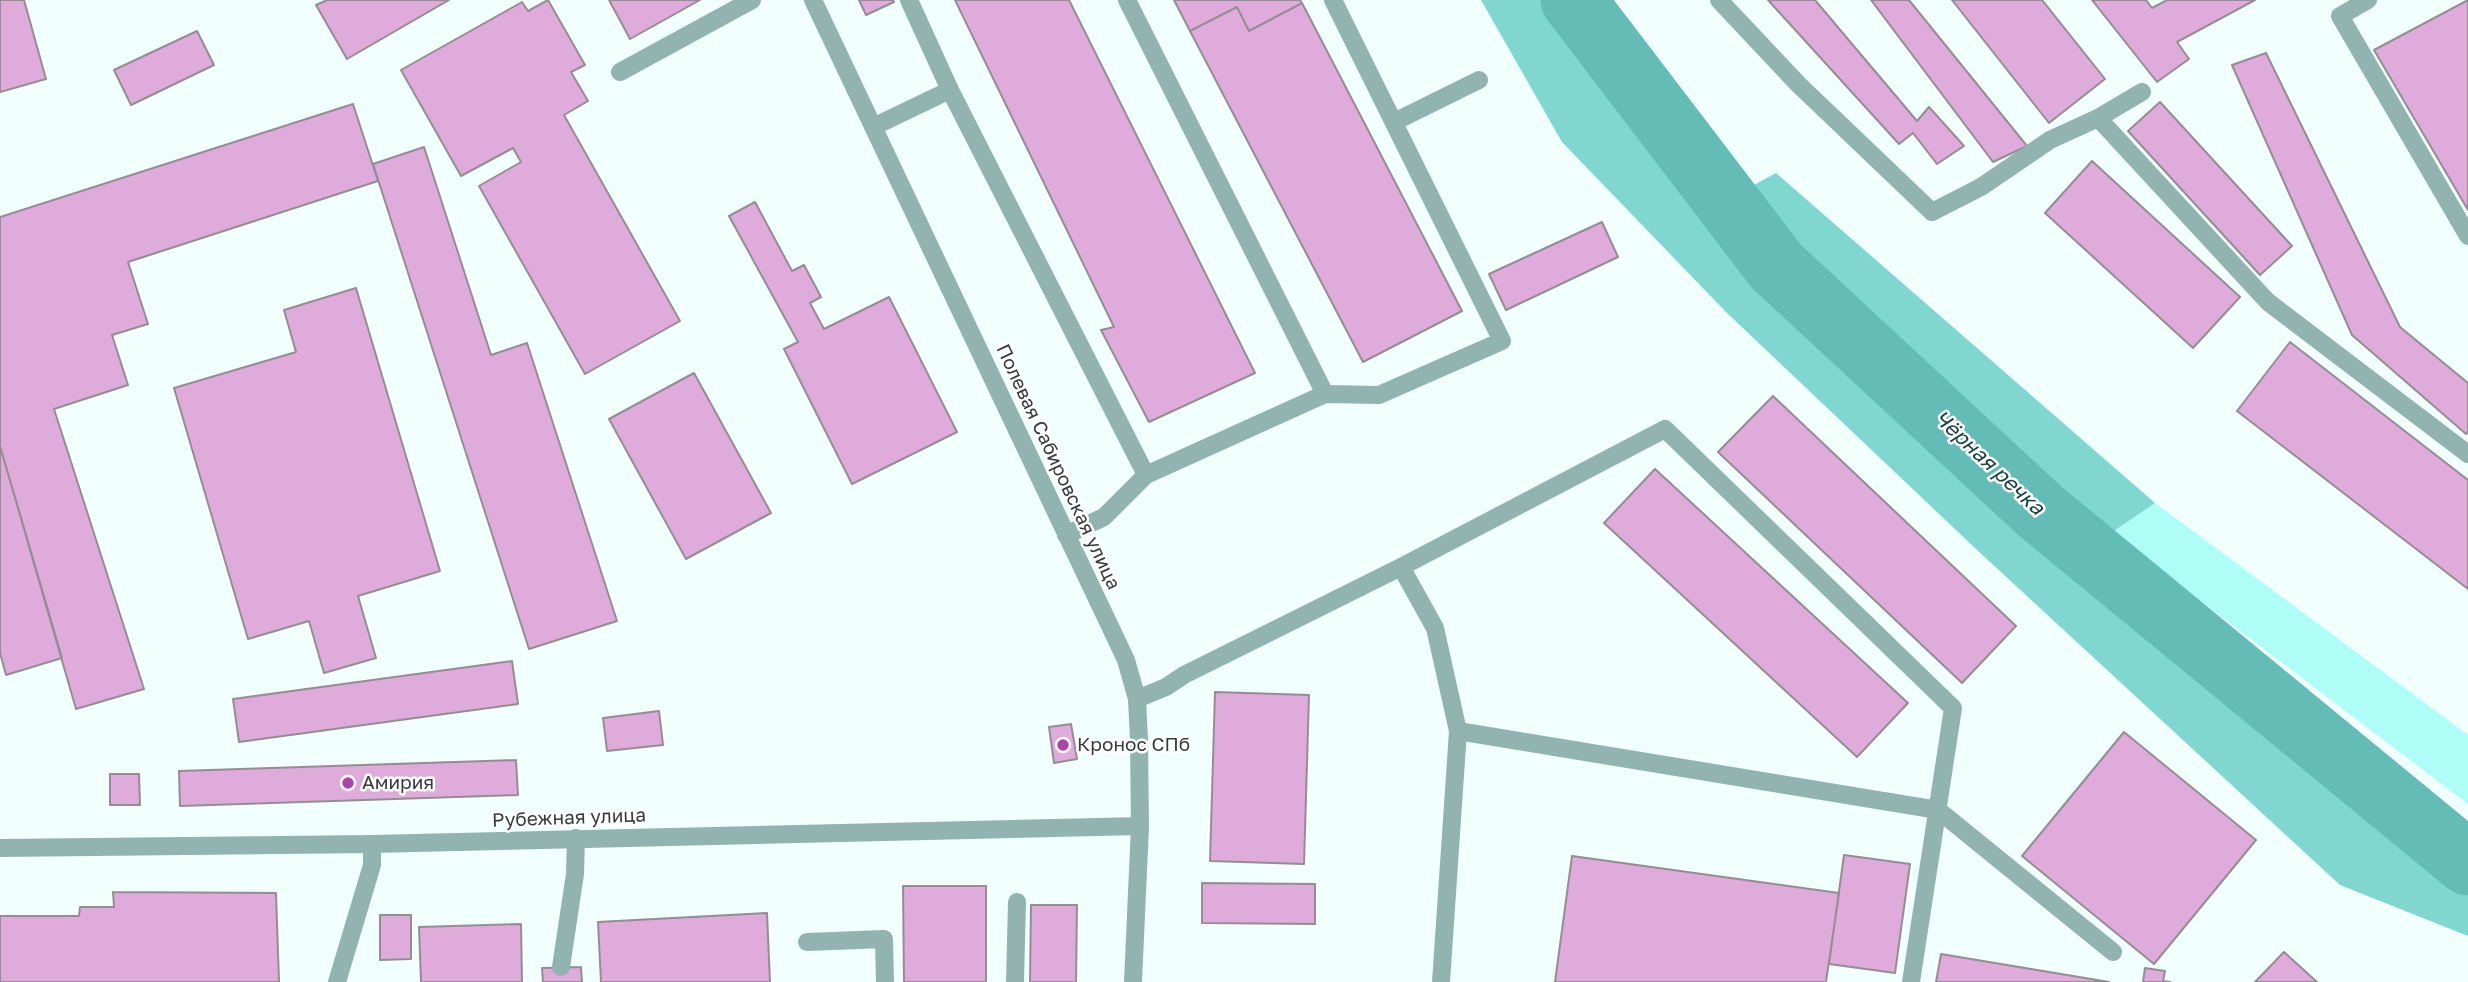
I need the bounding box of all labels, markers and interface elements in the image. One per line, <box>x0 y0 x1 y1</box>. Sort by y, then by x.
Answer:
street label: Полевая Сабировская улица <box>991 341 1125 593</box>
water label: Чёрная речка <box>1929 406 2049 520</box>
place label: Кронос СПб <box>1077 734 1190 756</box>
marker: Кронос СПб <box>1055 737 1071 753</box>
place label: Амирия <box>362 772 434 794</box>
marker: Амирия <box>340 775 356 791</box>
street label: Рубежная улица <box>492 804 646 832</box>

